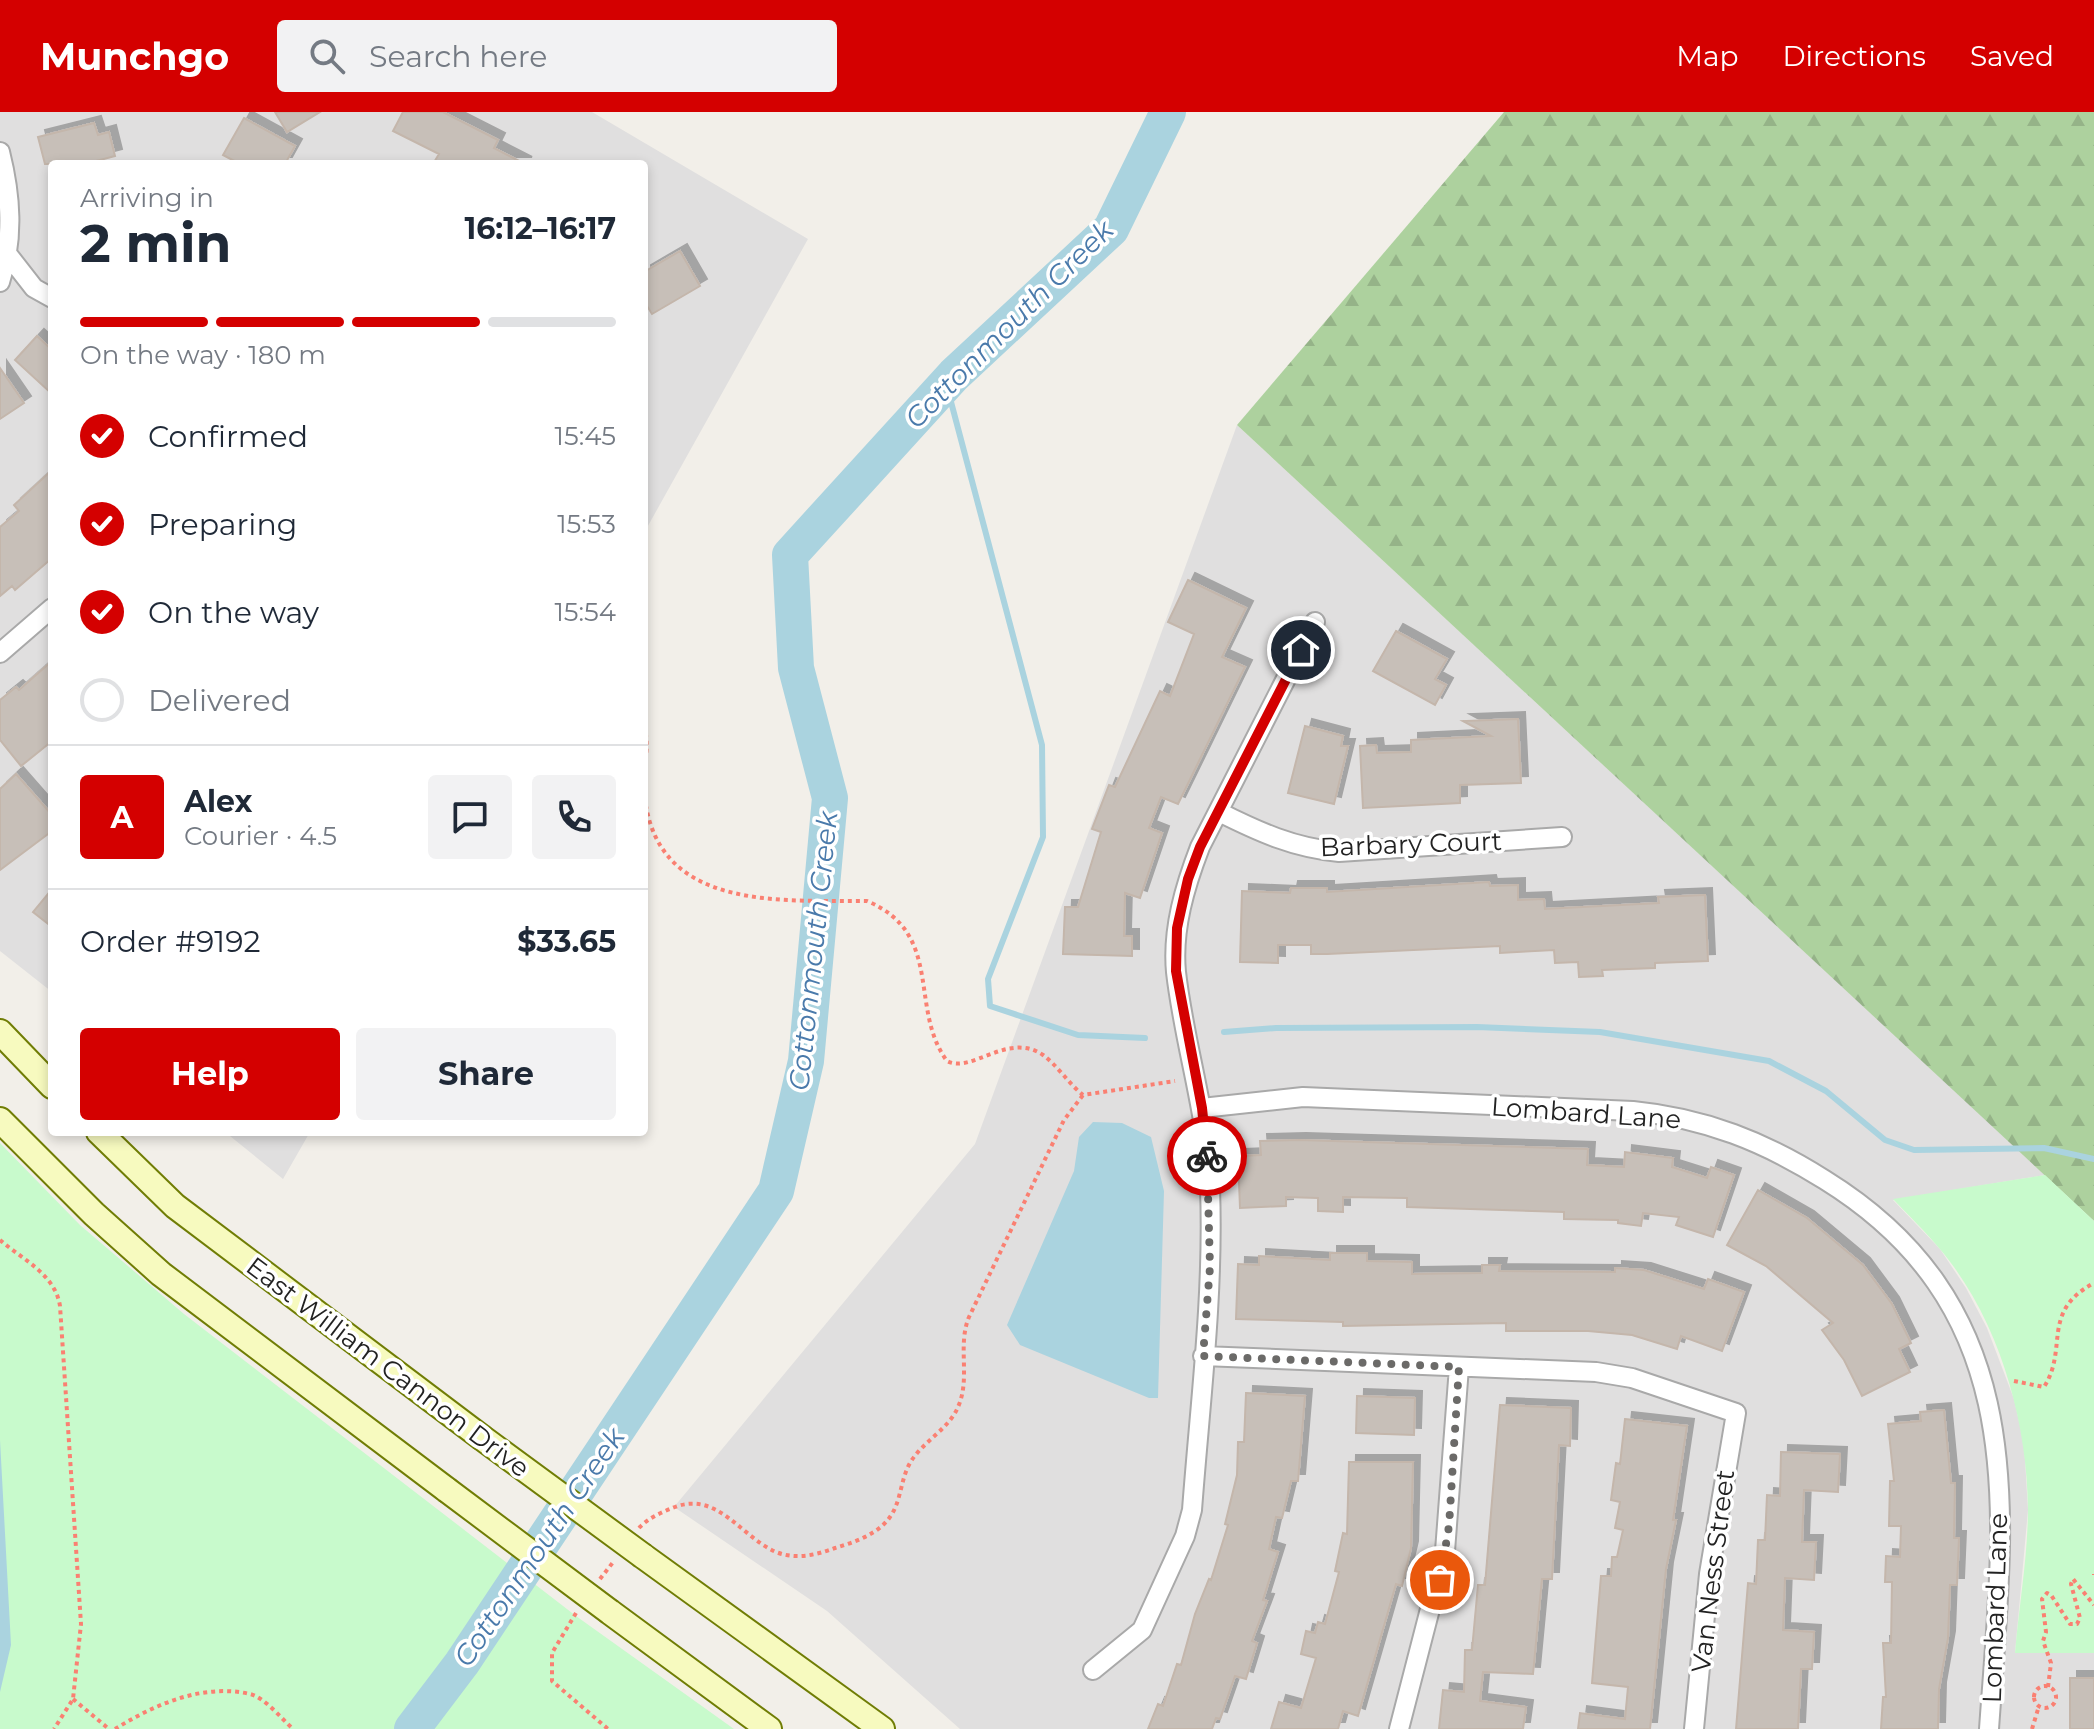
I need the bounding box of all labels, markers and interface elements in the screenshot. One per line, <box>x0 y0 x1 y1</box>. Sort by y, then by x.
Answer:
search box <box>277 20 837 92</box>
text: Munchgo <box>40 33 229 80</box>
icon: search <box>305 34 349 78</box>
text: Search here <box>369 38 547 75</box>
text: Map <box>1676 39 1738 73</box>
text: Directions <box>1782 39 1926 73</box>
text: Saved <box>1970 39 2054 73</box>
text: Arriving in <box>80 182 214 214</box>
text: 16:12–16:17 <box>464 210 616 247</box>
text: 2 min <box>80 212 232 275</box>
water label: Cottonmouth Creek <box>898 212 1121 435</box>
text: On the way · 180 m <box>80 339 326 371</box>
icon: check <box>80 414 124 458</box>
text: Confirmed <box>148 418 308 455</box>
text: 15:45 <box>555 420 616 452</box>
icon: check <box>80 502 124 546</box>
text: Preparing <box>148 506 297 543</box>
text: 15:53 <box>557 508 616 540</box>
icon: check <box>80 590 124 634</box>
text: On the way <box>148 594 319 631</box>
text: 15:54 <box>554 596 616 628</box>
pin <box>1267 616 1335 684</box>
icon: home <box>1279 628 1323 672</box>
text: Delivered <box>148 682 291 719</box>
button: chat <box>428 775 512 859</box>
button: phone <box>532 775 616 859</box>
text: Alex <box>184 783 252 820</box>
text: A <box>111 799 133 836</box>
water label: Cottonmouth Creek <box>781 808 845 1092</box>
text: Courier · 4.5 <box>184 820 337 852</box>
street label: Barbary Court <box>1319 825 1503 863</box>
text: Order #9192 <box>80 923 260 960</box>
text: $33.65 <box>517 923 616 960</box>
button: Help <box>80 1028 340 1120</box>
button: Share <box>356 1028 616 1120</box>
street label: Lombard Lane <box>1490 1090 1682 1136</box>
courier <box>1167 1116 1247 1196</box>
icon: bike <box>1185 1134 1229 1178</box>
street label: East William Cannon Drive <box>240 1250 536 1484</box>
water label: Cottonmouth Creek <box>446 1420 632 1673</box>
street label: Van Ness Street <box>1685 1468 1741 1674</box>
street label: Lombard Lane <box>1976 1512 2014 1704</box>
pin <box>1406 1546 1474 1614</box>
icon: bag <box>1418 1558 1462 1602</box>

